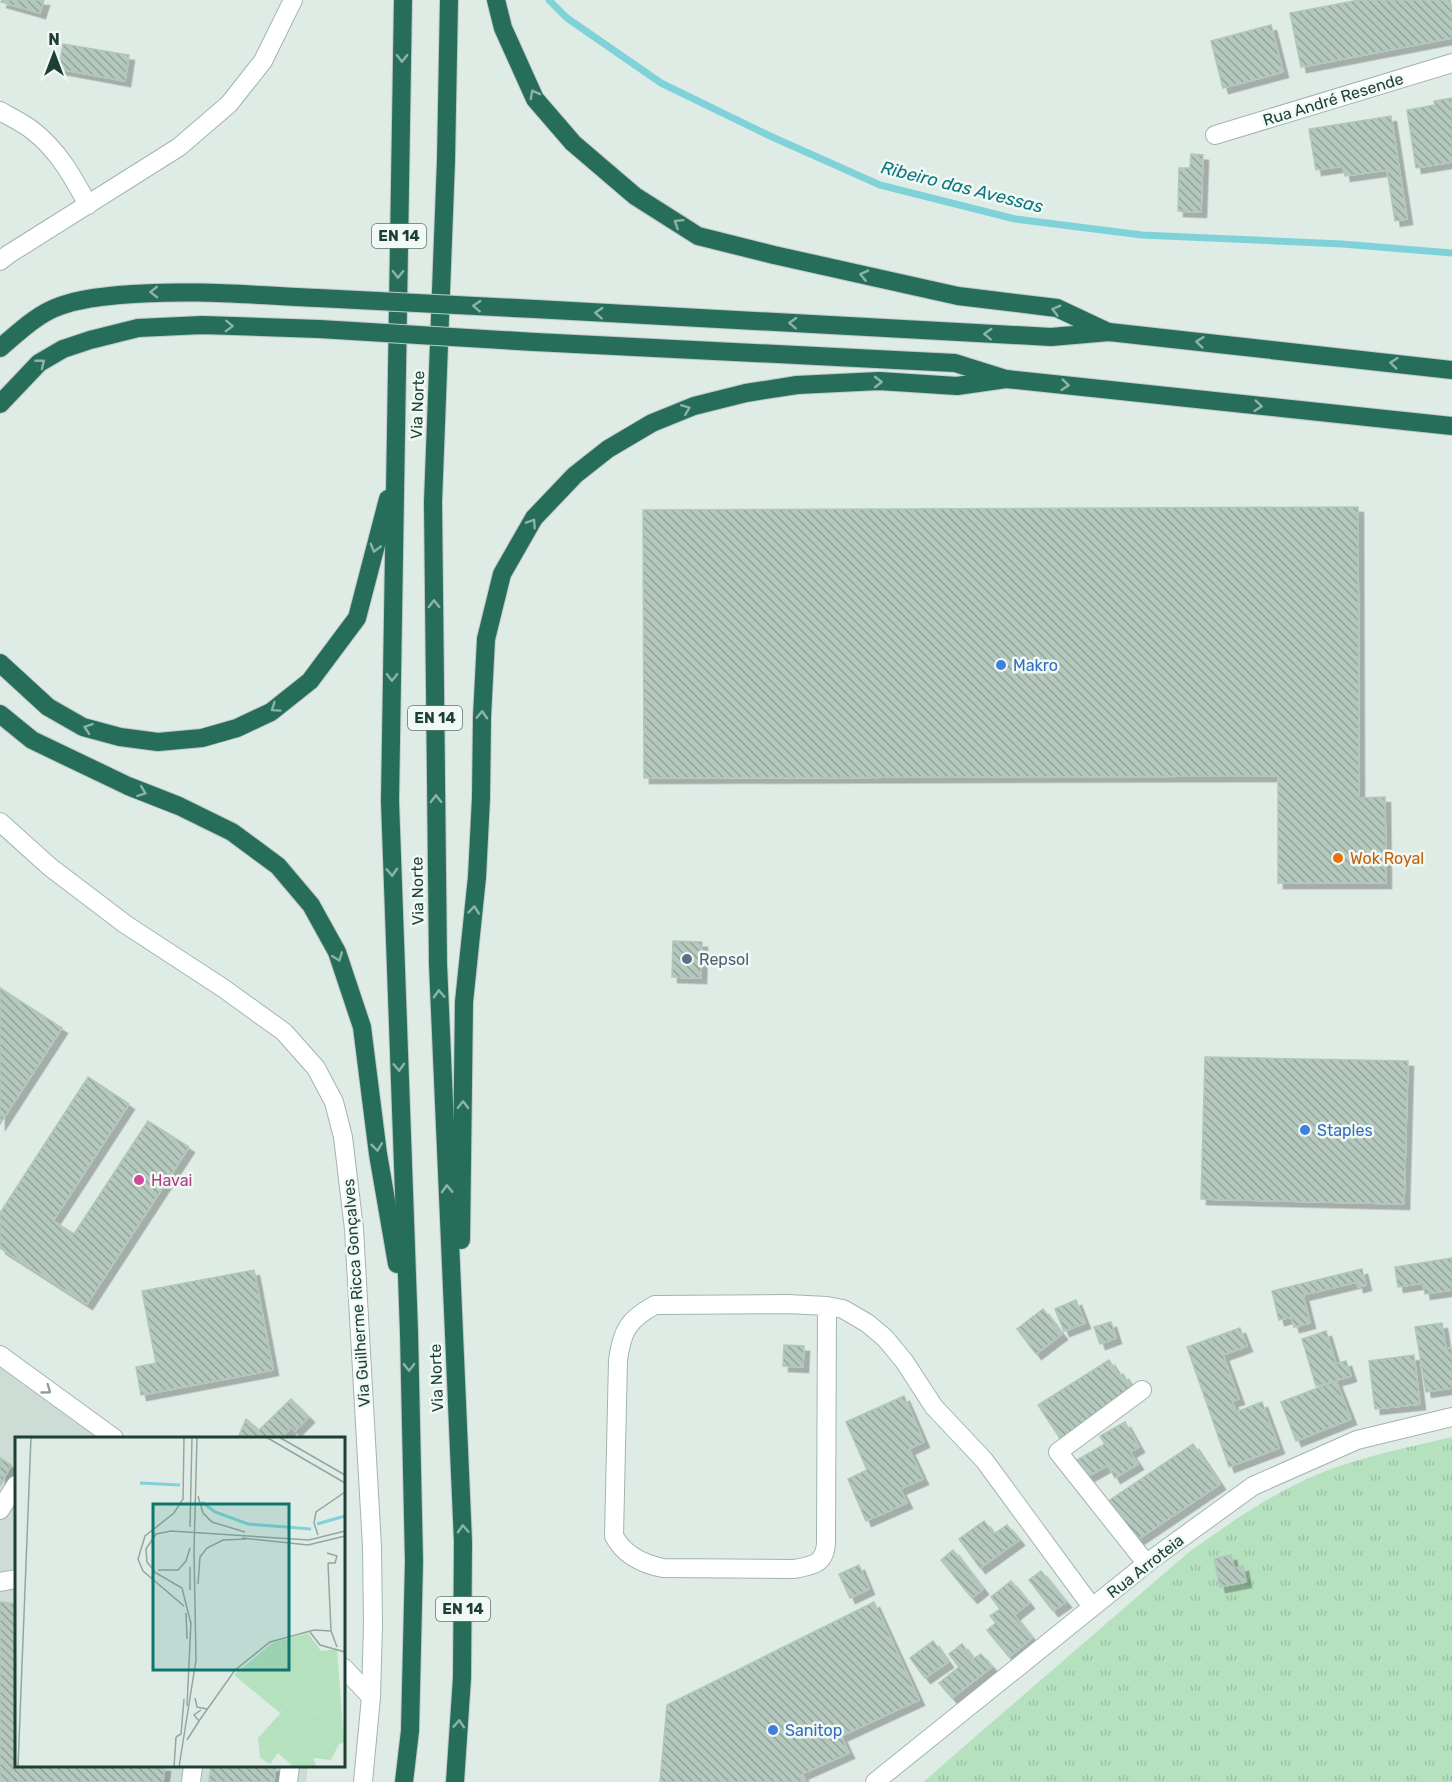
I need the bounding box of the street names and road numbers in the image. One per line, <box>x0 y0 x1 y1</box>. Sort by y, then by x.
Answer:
street label: Rua André Resende <box>1261 69 1406 130</box>
road number: EN 14 <box>372 224 426 248</box>
street label: Via Norte <box>407 370 428 440</box>
road number: EN 14 <box>408 706 462 730</box>
street label: Via Norte <box>407 856 428 925</box>
street label: Via Guilherme Ricca Gonçalves <box>339 1178 374 1408</box>
street label: Via Norte <box>426 1343 447 1413</box>
street label: Rua Arroteia <box>1103 1531 1187 1602</box>
road number: EN 14 <box>436 1597 490 1621</box>

